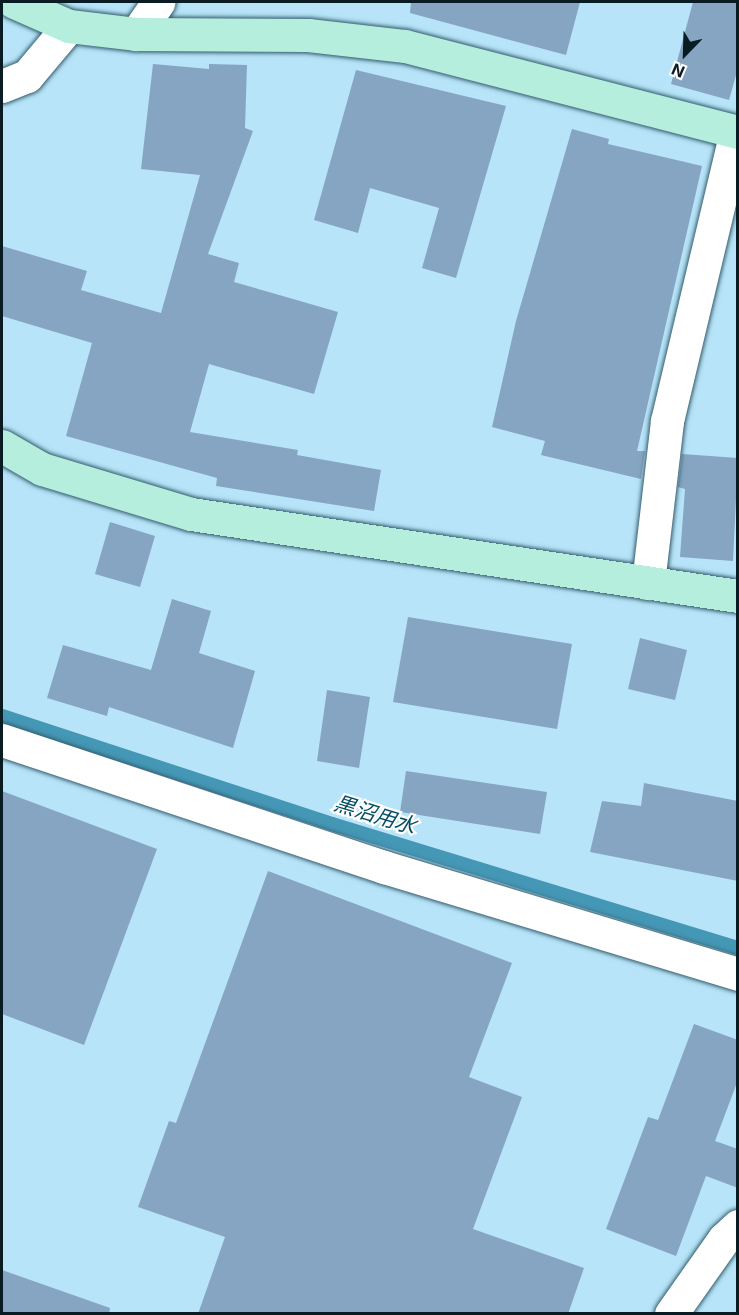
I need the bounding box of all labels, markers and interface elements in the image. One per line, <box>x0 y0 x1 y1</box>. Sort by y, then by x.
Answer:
north arrow <box>655 24 715 84</box>
text: N <box>668 59 687 82</box>
water label: 黒沼用水 <box>331 791 419 839</box>

